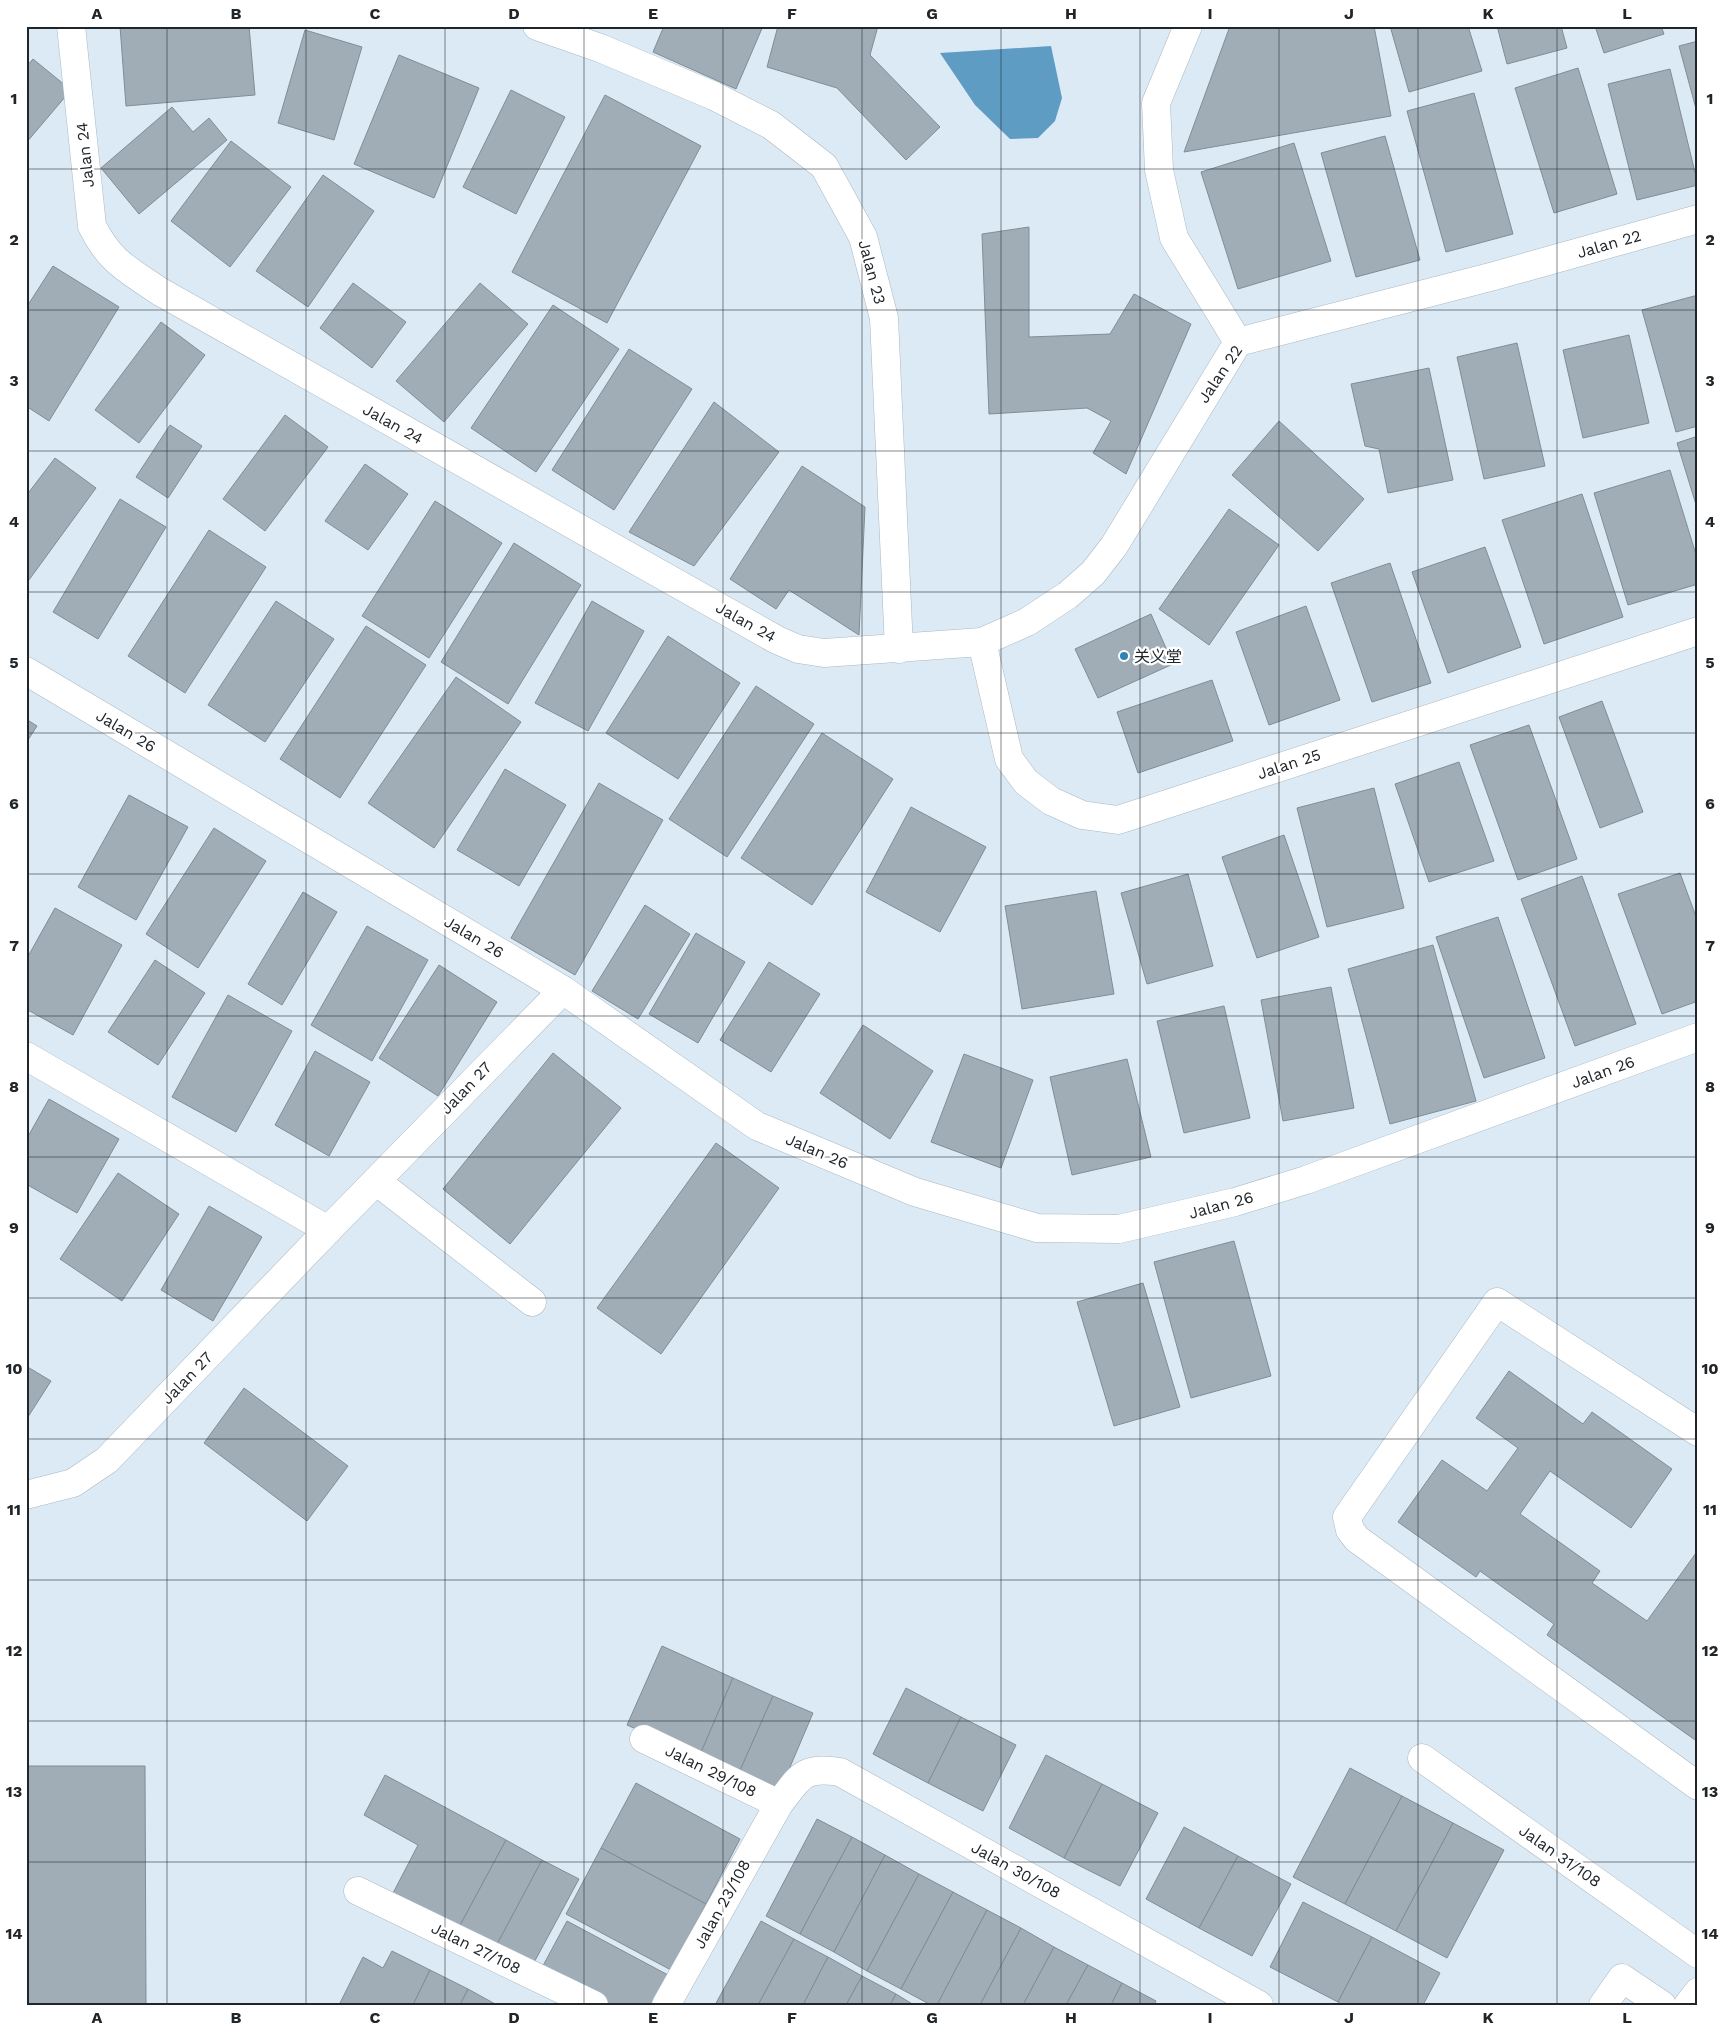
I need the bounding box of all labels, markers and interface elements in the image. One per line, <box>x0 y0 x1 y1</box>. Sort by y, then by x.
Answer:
text: A <box>92 4 103 23</box>
text: B <box>231 4 242 23</box>
text: C <box>370 4 381 23</box>
text: D <box>508 4 520 23</box>
text: E <box>648 4 658 23</box>
text: F <box>787 4 797 23</box>
text: G <box>926 4 938 23</box>
text: H <box>1065 4 1077 23</box>
text: I <box>1207 4 1213 23</box>
text: J <box>1344 4 1354 23</box>
text: K <box>1482 4 1494 23</box>
text: L <box>1622 4 1632 23</box>
text: 1 <box>11 89 17 108</box>
text: 1 <box>1707 89 1713 108</box>
street label: Jalan 24 <box>72 121 98 189</box>
street label: Jalan 22 <box>1575 226 1643 262</box>
text: 2 <box>9 230 19 249</box>
text: 2 <box>1705 230 1715 249</box>
street label: Jalan 23 <box>854 238 890 306</box>
street label: Jalan 22 <box>1194 341 1246 407</box>
text: 3 <box>9 371 19 390</box>
text: 3 <box>1705 371 1715 390</box>
street label: Jalan 24 <box>360 400 427 448</box>
text: 4 <box>9 512 19 531</box>
text: 4 <box>1705 512 1715 531</box>
street label: Jalan 24 <box>713 598 780 646</box>
place label: 关义堂 <box>1134 647 1182 666</box>
marker: 关义堂 <box>1118 650 1130 662</box>
text: 5 <box>9 653 19 672</box>
text: 5 <box>1705 653 1715 672</box>
street label: Jalan 26 <box>93 706 159 756</box>
street label: Jalan 25 <box>1255 745 1323 783</box>
text: 6 <box>9 794 19 813</box>
text: 6 <box>1705 794 1715 813</box>
street label: Jalan 26 <box>441 912 507 962</box>
text: 7 <box>9 936 19 955</box>
text: 7 <box>1705 936 1715 955</box>
street label: Jalan 26 <box>1569 1052 1637 1092</box>
street label: Jalan 27 <box>437 1058 495 1118</box>
text: 8 <box>9 1077 19 1096</box>
text: 8 <box>1705 1077 1715 1096</box>
street label: Jalan 26 <box>783 1129 851 1173</box>
street label: Jalan 26 <box>1187 1187 1255 1223</box>
text: 9 <box>9 1218 19 1237</box>
text: 9 <box>1705 1218 1715 1237</box>
street label: Jalan 27 <box>158 1348 216 1408</box>
text: 10 <box>5 1359 23 1378</box>
text: 10 <box>1701 1359 1719 1378</box>
text: 11 <box>7 1500 21 1519</box>
text: 11 <box>1703 1500 1717 1519</box>
text: 12 <box>6 1641 22 1660</box>
text: 12 <box>1702 1641 1718 1660</box>
street label: Jalan 29/108 <box>662 1741 760 1801</box>
text: 13 <box>6 1782 22 1801</box>
text: 13 <box>1702 1782 1718 1801</box>
street label: Jalan 31/108 <box>1515 1821 1605 1891</box>
street label: Jalan 30/108 <box>968 1838 1064 1902</box>
street label: Jalan 23/108 <box>690 1856 754 1952</box>
street label: Jalan 27/108 <box>428 1918 524 1978</box>
text: 14 <box>5 1924 23 1943</box>
text: 14 <box>1701 1924 1719 1943</box>
text: A <box>92 2008 103 2027</box>
text: B <box>231 2008 242 2027</box>
text: C <box>370 2008 381 2027</box>
text: D <box>508 2008 520 2027</box>
text: E <box>648 2008 658 2027</box>
text: F <box>787 2008 797 2027</box>
text: G <box>926 2008 938 2027</box>
text: H <box>1065 2008 1077 2027</box>
text: I <box>1207 2008 1213 2027</box>
text: J <box>1344 2008 1354 2027</box>
text: K <box>1482 2008 1494 2027</box>
text: L <box>1622 2008 1632 2027</box>

